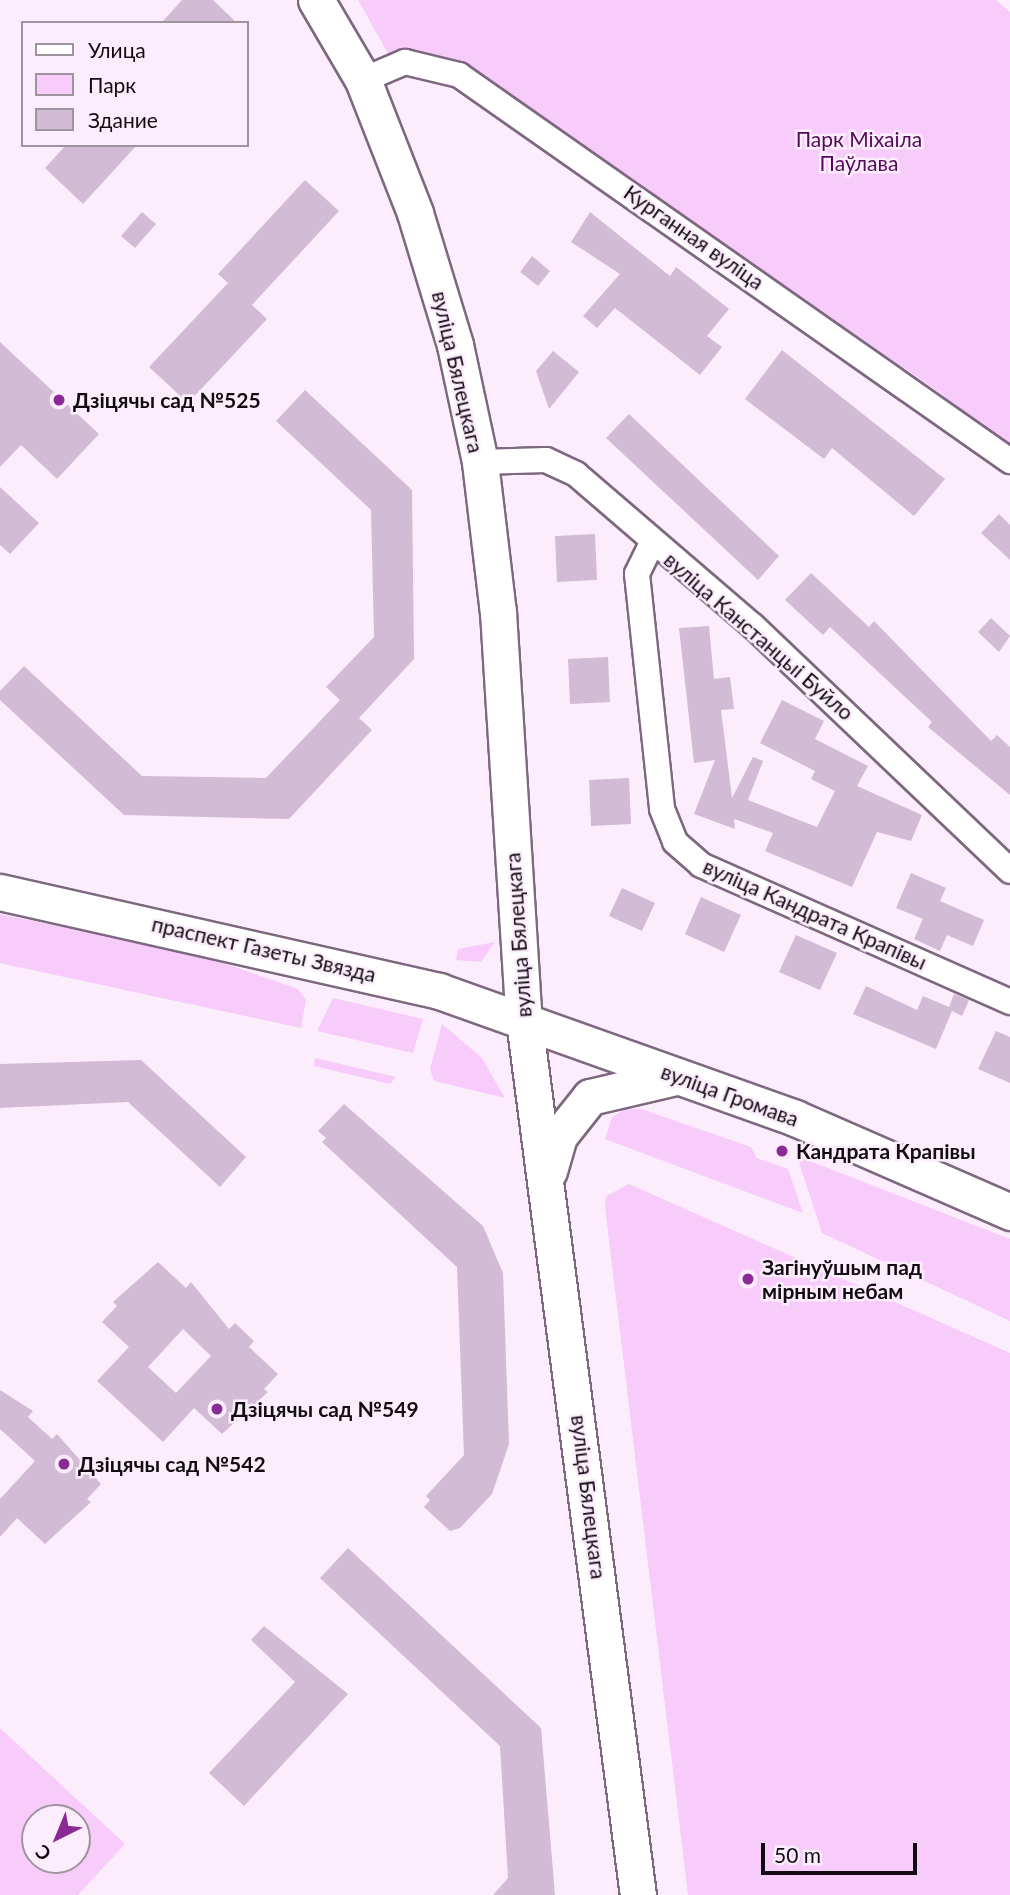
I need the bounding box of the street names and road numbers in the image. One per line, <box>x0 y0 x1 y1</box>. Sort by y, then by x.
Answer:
street label: Курганная вуліца <box>619 179 769 295</box>
street label: вуліца Бялецкага <box>427 289 489 455</box>
street label: вуліца Канстанцыі Буйло <box>659 547 859 725</box>
street label: вуліца Бялецкага <box>500 852 536 1018</box>
street label: вуліца Кандрата Крапівы <box>699 853 931 975</box>
street label: праспект Газеты Звязда <box>149 911 379 987</box>
street label: вуліца Громава <box>658 1058 802 1132</box>
street label: вуліца Бялецкага <box>566 1413 612 1581</box>

